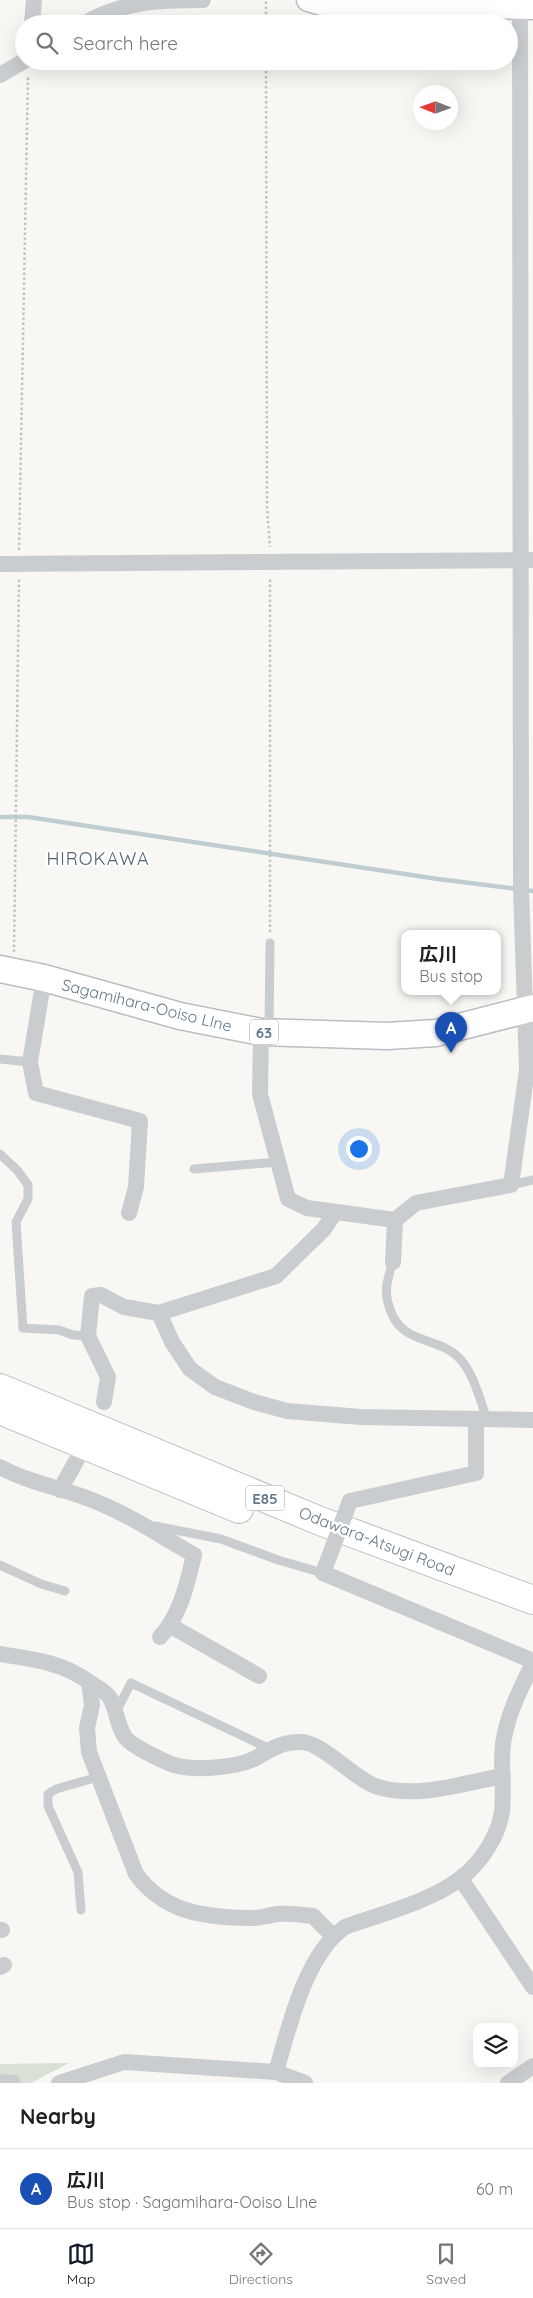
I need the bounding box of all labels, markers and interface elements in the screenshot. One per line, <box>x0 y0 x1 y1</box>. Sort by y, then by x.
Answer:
search box <box>15 15 518 70</box>
icon: search <box>33 29 61 57</box>
text: Search here <box>73 31 178 55</box>
north arrow <box>413 85 458 130</box>
district label: HIROKAWA <box>46 847 150 870</box>
popup <box>401 930 501 995</box>
text: 広川 <box>419 942 457 966</box>
text: Bus stop <box>419 966 483 986</box>
street label: Sagamihara-Ooiso LIne <box>60 974 234 1036</box>
pin: A <box>435 1012 467 1053</box>
road number: 63 <box>250 1020 278 1044</box>
your location <box>346 1136 372 1162</box>
road number: E85 <box>246 1486 284 1510</box>
street label: Odawara-Atsugi Road <box>296 1502 458 1580</box>
map controls <box>473 2023 518 2068</box>
button: layers <box>473 2023 518 2068</box>
text: Nearby <box>20 2103 96 2129</box>
text: 広川 <box>67 2168 105 2192</box>
text: A <box>31 2179 41 2199</box>
text: 60 m <box>476 2179 513 2199</box>
text: Bus stop · Sagamihara-Ooiso LIne <box>67 2192 317 2212</box>
tab: Map <box>67 2240 95 2288</box>
tab: Directions <box>229 2240 293 2288</box>
tab: Saved <box>426 2240 466 2288</box>

